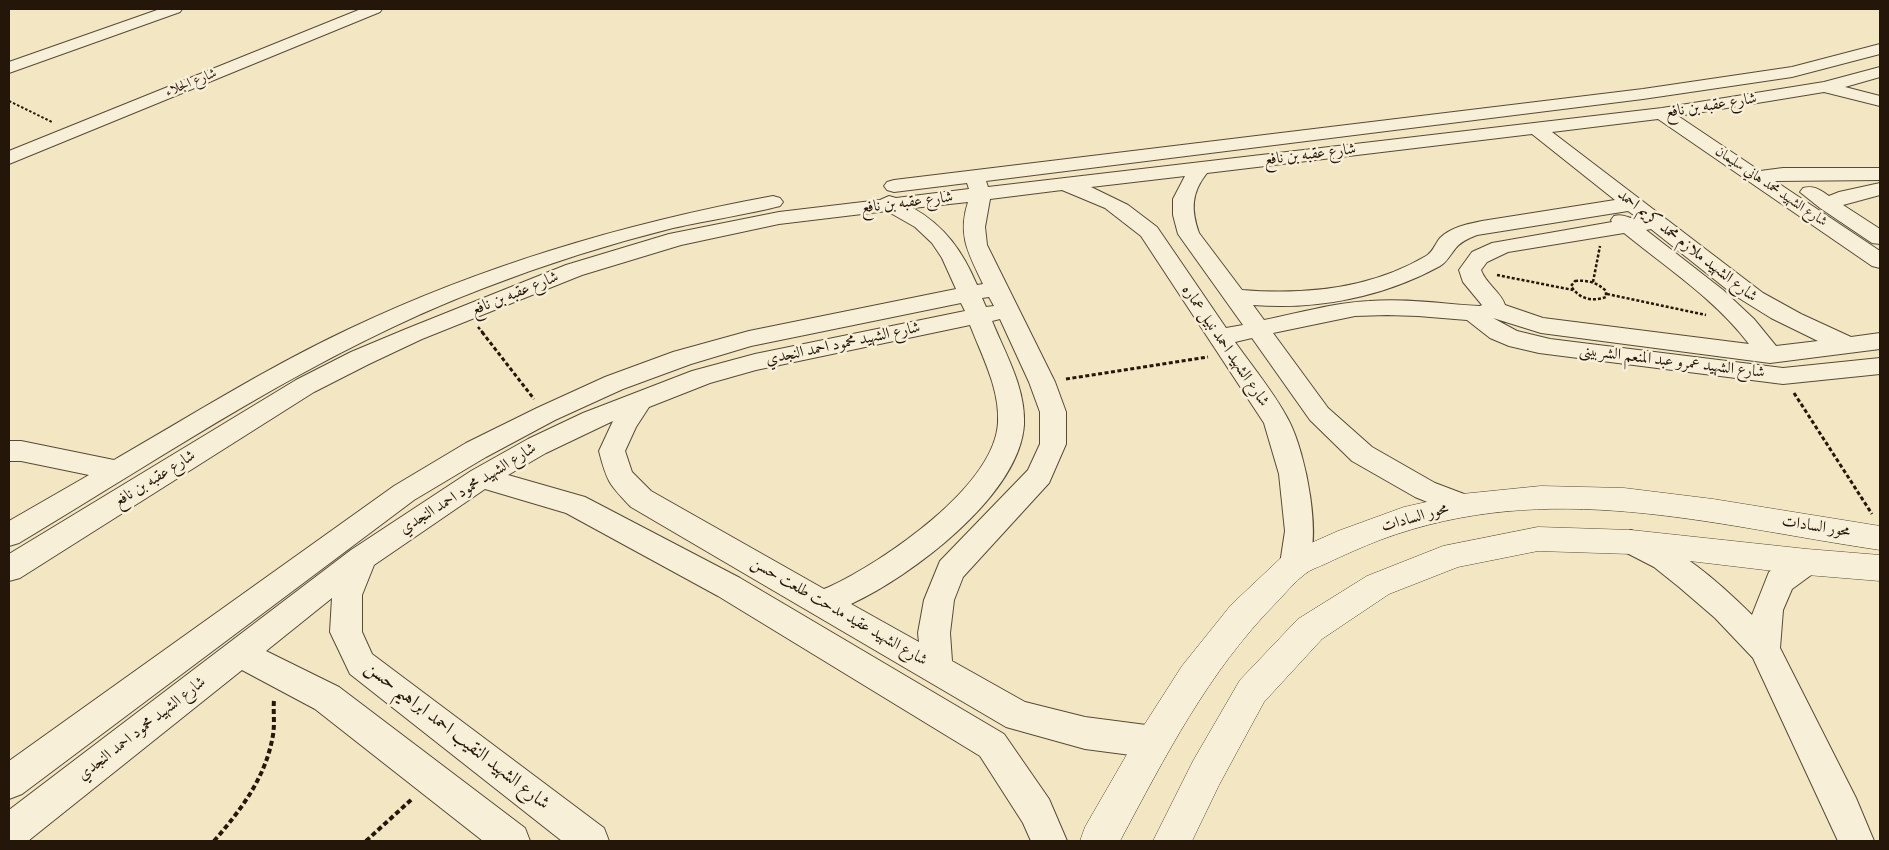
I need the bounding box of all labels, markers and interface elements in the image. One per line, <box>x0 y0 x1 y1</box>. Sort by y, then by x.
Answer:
street label: شارع الجلاء <box>163 65 219 101</box>
street label: شارع عقبه بن نافع <box>1664 89 1758 123</box>
street label: شارع عقبه بن نافع <box>1263 140 1357 170</box>
street label: شارع الشهيد محمد هاني سليمان <box>1712 143 1830 231</box>
street label: شارع الشهيد ملازم محمد كريم احمد <box>1613 185 1761 307</box>
street label: شارع عقبه بن نافع <box>860 188 954 218</box>
street label: شارع عقبه بن نافع <box>468 268 562 320</box>
street label: شارع الشهيد احمد نبيل عماره <box>1177 281 1273 411</box>
street label: شارع الشهيد محمود احمد النجدي <box>764 318 922 370</box>
street label: شارع الشهيد عمرو عبد المنعم الشربينى <box>1578 341 1766 383</box>
street label: شارع الشهيد محمود احمد النجدي <box>396 439 540 539</box>
street label: شارع عقبه بن نافع <box>111 446 199 512</box>
street label: محور السادات <box>1379 499 1451 537</box>
street label: محور السادات <box>1780 512 1852 542</box>
street label: شارع الشهيد عقيد مدحت طلعت حسن <box>747 554 931 670</box>
street label: شارع الشهيد النقيب احمد ابراهيم حسن <box>360 657 554 815</box>
street label: شارع الشهيد محمود احمد النجدي <box>74 673 210 785</box>

